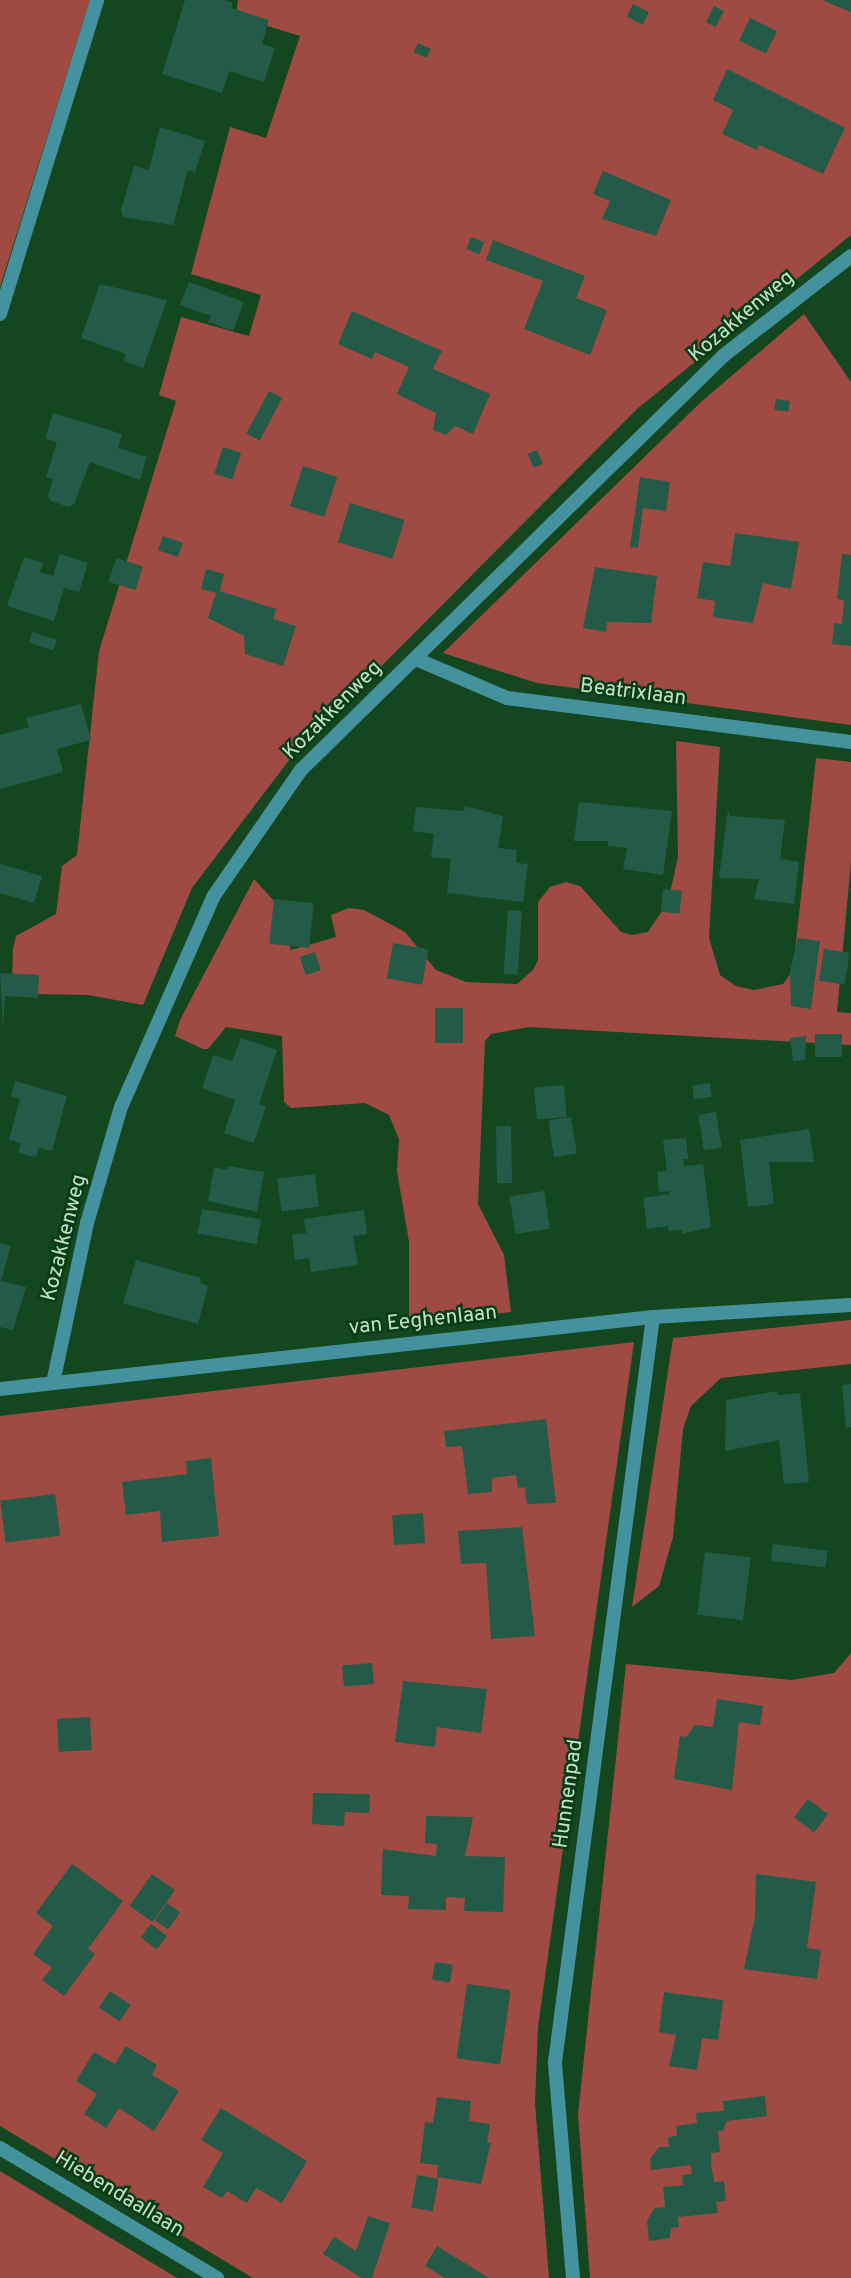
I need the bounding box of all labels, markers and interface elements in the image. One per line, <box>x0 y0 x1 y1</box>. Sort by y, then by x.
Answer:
street label: Kozakkenweg <box>684 266 800 368</box>
street label: Kozakkenweg <box>278 656 388 766</box>
street label: Beatrixlaan <box>578 674 688 712</box>
street label: Kozakkenweg <box>37 1172 93 1304</box>
street label: van Eeghenlaan <box>348 1301 498 1341</box>
street label: Hunnenpad <box>549 1738 589 1850</box>
street label: Hiebendaallaan <box>50 2146 188 2244</box>

